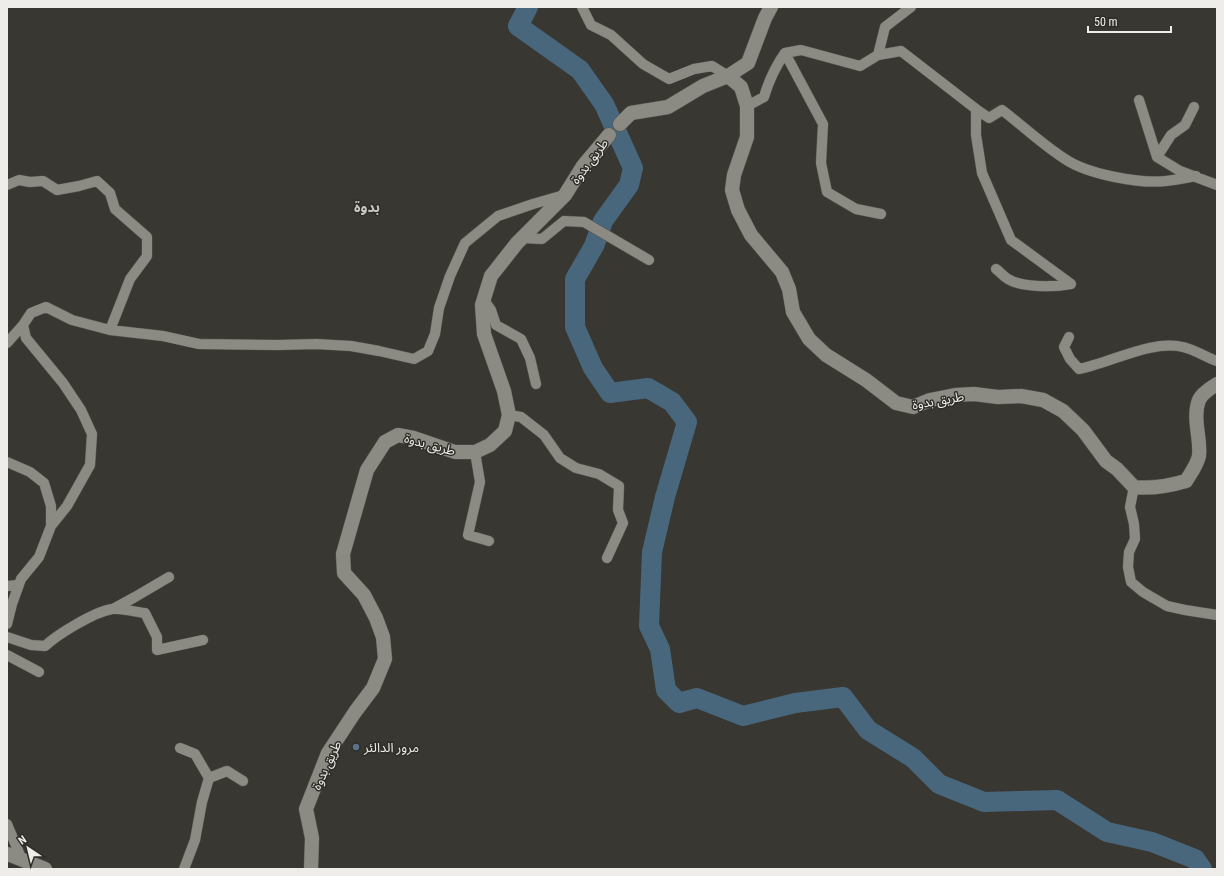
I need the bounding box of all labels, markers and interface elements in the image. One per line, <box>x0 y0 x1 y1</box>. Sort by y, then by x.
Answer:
scale bar <box>1088 8 1171 34</box>
text: 50 m <box>1094 15 1118 29</box>
street label: طريق بدوة <box>568 136 612 187</box>
district label: بدوة <box>354 199 380 215</box>
street label: طريق بدوة <box>911 389 966 413</box>
street label: طريق بدوة <box>402 430 457 460</box>
street label: طريق بدوة <box>309 738 345 793</box>
place label: مرور الدالئر <box>363 740 419 755</box>
marker: مرور الدالئر <box>351 742 361 752</box>
north arrow <box>8 828 48 868</box>
text: N <box>16 833 29 847</box>

